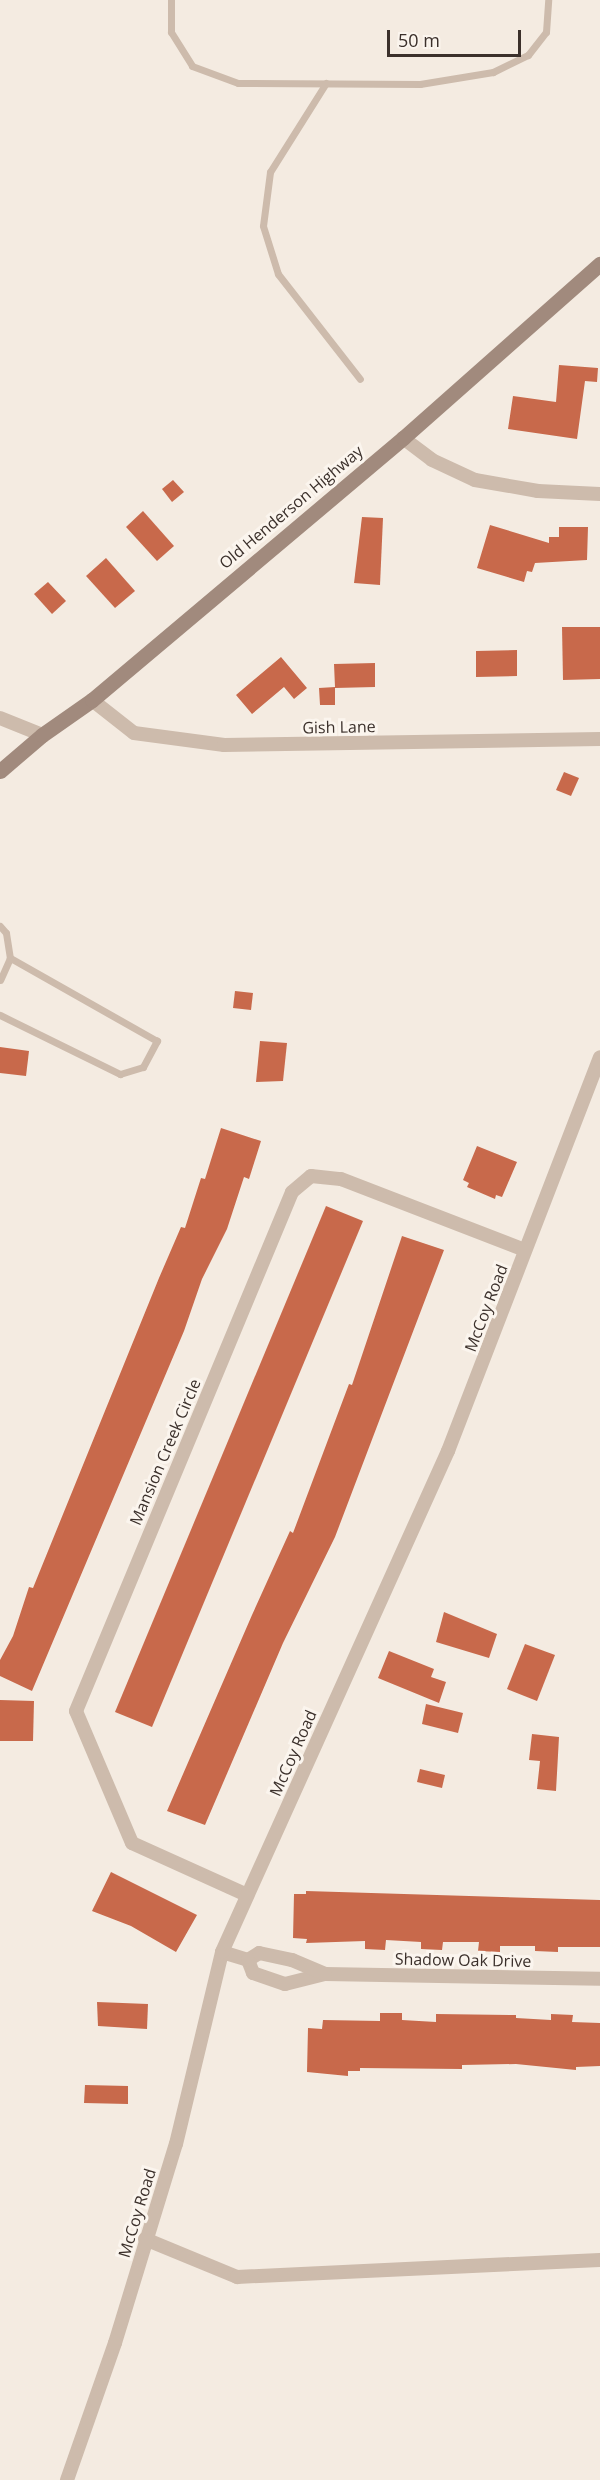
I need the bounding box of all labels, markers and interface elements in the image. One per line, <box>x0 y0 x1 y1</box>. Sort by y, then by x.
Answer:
scale bar <box>390 18 524 56</box>
text: 50 m <box>398 28 440 52</box>
street label: Old Henderson Highway <box>215 441 367 573</box>
street label: Gish Lane <box>302 717 376 737</box>
street label: McCoy Road <box>461 1262 511 1354</box>
street label: Mansion Creek Circle <box>126 1376 204 1528</box>
street label: McCoy Road <box>265 1707 321 1799</box>
street label: Shadow Oak Drive <box>395 1949 531 1971</box>
street label: McCoy Road <box>114 2166 160 2260</box>

